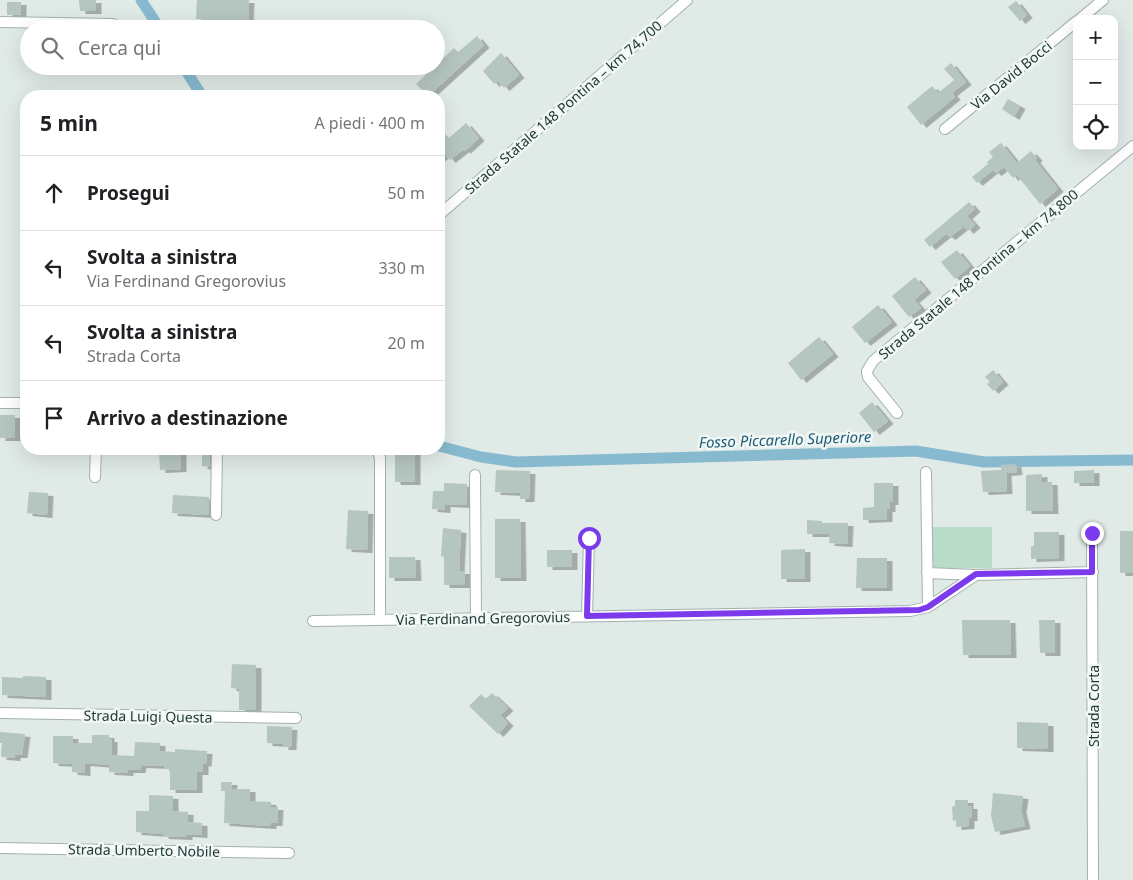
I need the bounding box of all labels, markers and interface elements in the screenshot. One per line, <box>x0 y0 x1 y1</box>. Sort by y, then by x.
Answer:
map controls <box>1073 15 1118 150</box>
button: + <box>1073 15 1118 60</box>
street label: Strada Statale 148 Pontina – km 74,700 <box>460 16 666 198</box>
search box <box>20 20 445 75</box>
icon: search <box>38 34 66 62</box>
text: Cerca qui <box>78 35 161 61</box>
street label: Via David Bocci <box>966 36 1056 114</box>
button: − <box>1073 60 1118 105</box>
button: locate <box>1073 105 1118 150</box>
text: 5 min <box>40 109 98 137</box>
text: A piedi · 400 m <box>314 112 425 134</box>
icon: ahead <box>40 179 68 207</box>
text: Prosegui <box>87 180 170 206</box>
text: 50 m <box>388 182 425 204</box>
street label: Strada Statale 148 Pontina – km 74,800 <box>874 185 1082 363</box>
text: Svolta a sinistra <box>87 244 237 270</box>
icon: left <box>40 254 68 282</box>
text: 330 m <box>378 257 425 279</box>
text: Via Ferdinand Gregorovius <box>87 270 286 292</box>
text: Svolta a sinistra <box>87 319 237 345</box>
icon: left <box>40 329 68 357</box>
text: 20 m <box>388 332 425 354</box>
text: Strada Corta <box>87 345 181 367</box>
icon: arrive <box>40 404 68 432</box>
text: Arrivo a destinazione <box>87 405 288 431</box>
water label: Fosso Piccarello Superiore <box>698 426 872 452</box>
route end <box>1081 522 1104 545</box>
route start <box>578 527 601 550</box>
street label: Via Ferdinand Gregorovius <box>396 607 571 629</box>
street label: Strada Corta <box>1084 665 1103 747</box>
street label: Strada Luigi Questa <box>83 705 213 727</box>
street label: Strada Umberto Nobile <box>68 839 220 861</box>

